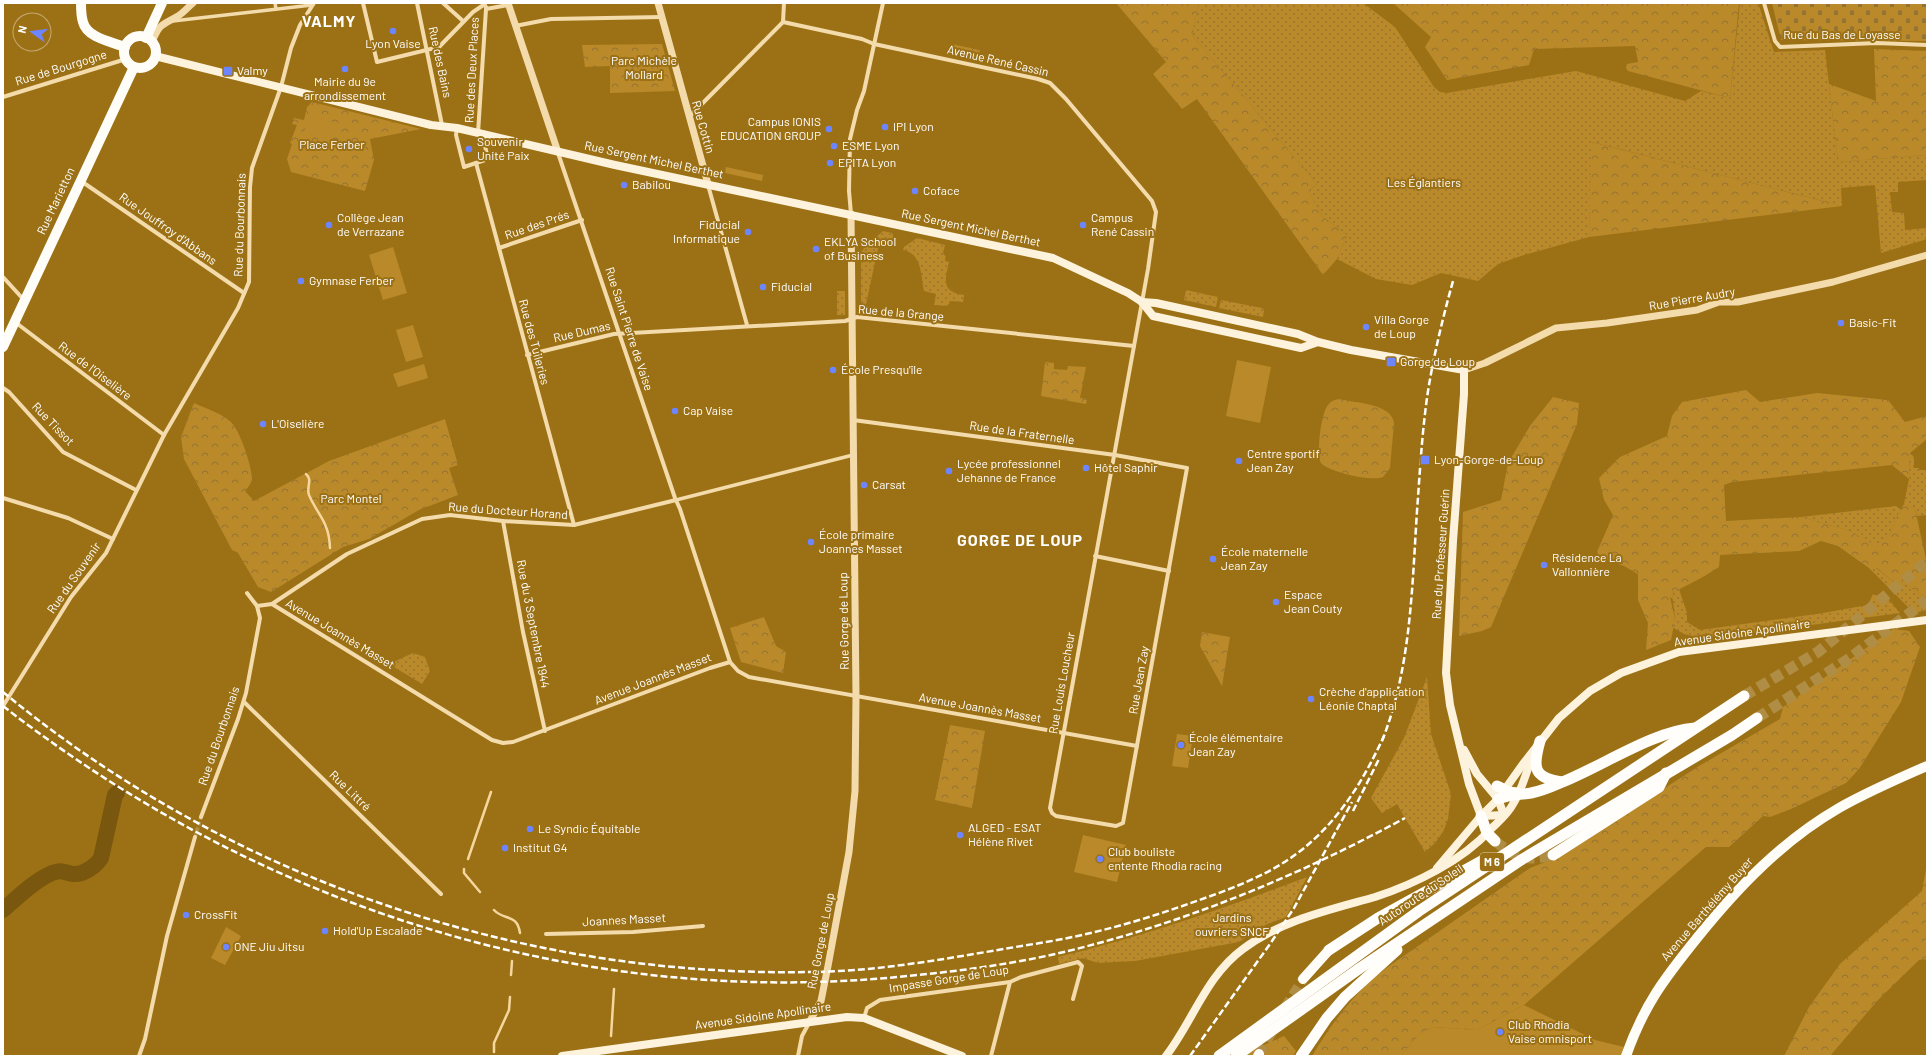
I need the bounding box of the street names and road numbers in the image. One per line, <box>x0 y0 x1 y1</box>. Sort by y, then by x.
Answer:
street label: Rue des Deux Places <box>461 16 481 123</box>
street label: Rue des Bains <box>427 25 455 99</box>
street label: Rue du Bas de Loyasse <box>1783 27 1901 41</box>
street label: Avenue René Cassin <box>946 42 1050 79</box>
street label: Rue de Bourgogne <box>13 46 108 88</box>
street label: Rue Cottin <box>690 99 718 155</box>
street label: Rue Sergent Michel Berthet <box>583 137 725 181</box>
street label: Rue Marietton <box>33 165 77 236</box>
street label: Rue du Bourbonnais <box>230 173 248 277</box>
street label: Rue Jouffroy d'Abbans <box>117 189 220 267</box>
street label: Rue Sergent Michel Berthet <box>900 205 1042 249</box>
street label: Rue des Prés <box>503 206 571 242</box>
street label: Rue Saint Pierre de Vaise <box>603 265 657 392</box>
street label: Rue Pierre Audry <box>1648 283 1736 312</box>
street label: Rue des Tuileries <box>517 297 553 386</box>
street label: Rue de la Grange <box>857 301 945 323</box>
street label: Rue Dumas <box>552 318 612 344</box>
street label: Rue de l'Oiselière <box>56 338 135 402</box>
street label: Rue Tissot <box>30 399 78 448</box>
street label: Rue de la Fraternelle <box>969 418 1076 446</box>
street label: Rue du Professeur Guérin <box>1428 488 1452 620</box>
street label: Rue du Docteur Horand <box>448 499 568 521</box>
street label: Rue du Souvenir <box>43 539 103 616</box>
street label: Rue du 3 Septembre 1944 <box>515 558 553 689</box>
street label: Rue Gorge de Loup <box>835 572 851 670</box>
street label: Avenue Joannès Masset <box>284 595 397 671</box>
street label: Avenue Sidoine Apollinaire <box>1673 616 1811 648</box>
street label: Rue Louis Loucheur <box>1045 630 1077 735</box>
street label: Rue Jean Zay <box>1125 644 1151 715</box>
street label: Avenue Joannès Masset <box>592 649 713 707</box>
street label: Rue du Bourbonnais <box>195 684 242 787</box>
street label: Avenue Joannès Masset <box>918 689 1043 725</box>
street label: Rue Littré <box>327 767 374 813</box>
road number: M 6 <box>1480 853 1504 871</box>
street label: Avenue Barthélémy Buyer <box>1657 853 1755 963</box>
street label: Autoroute du Soleil <box>1376 861 1465 928</box>
street label: Rue Gorge de Loup <box>804 892 836 990</box>
street label: Joannes Masset <box>582 910 666 928</box>
street label: Impasse Gorge de Loup <box>888 962 1010 994</box>
street label: Avenue Sidoine Apollinaire <box>694 999 832 1031</box>

